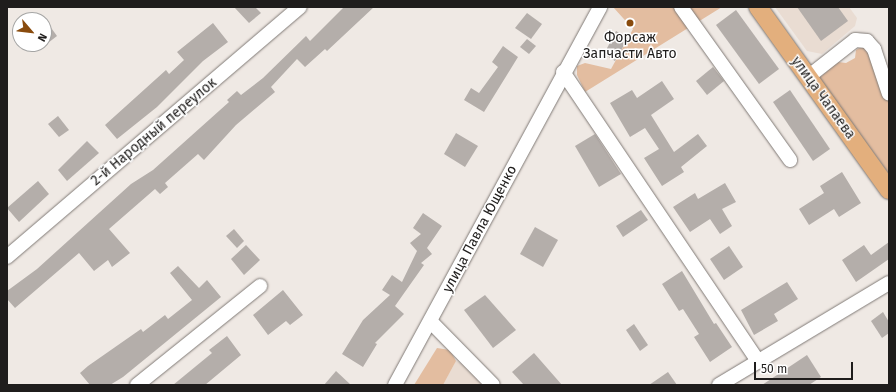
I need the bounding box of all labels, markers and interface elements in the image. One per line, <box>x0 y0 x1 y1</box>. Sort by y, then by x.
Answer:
north arrow <box>12 12 52 52</box>
marker: Форсаж Запчасти Авто <box>625 18 635 28</box>
place label: Форсаж Запчасти Авто <box>583 30 677 62</box>
text: N <box>35 31 50 44</box>
street label: улица Чапаева <box>787 54 859 142</box>
street label: 2-й Народный переулок <box>88 75 220 189</box>
street label: улица Павла Ющенко <box>439 162 521 296</box>
scale bar <box>756 354 855 380</box>
text: 50 m <box>761 362 787 376</box>

